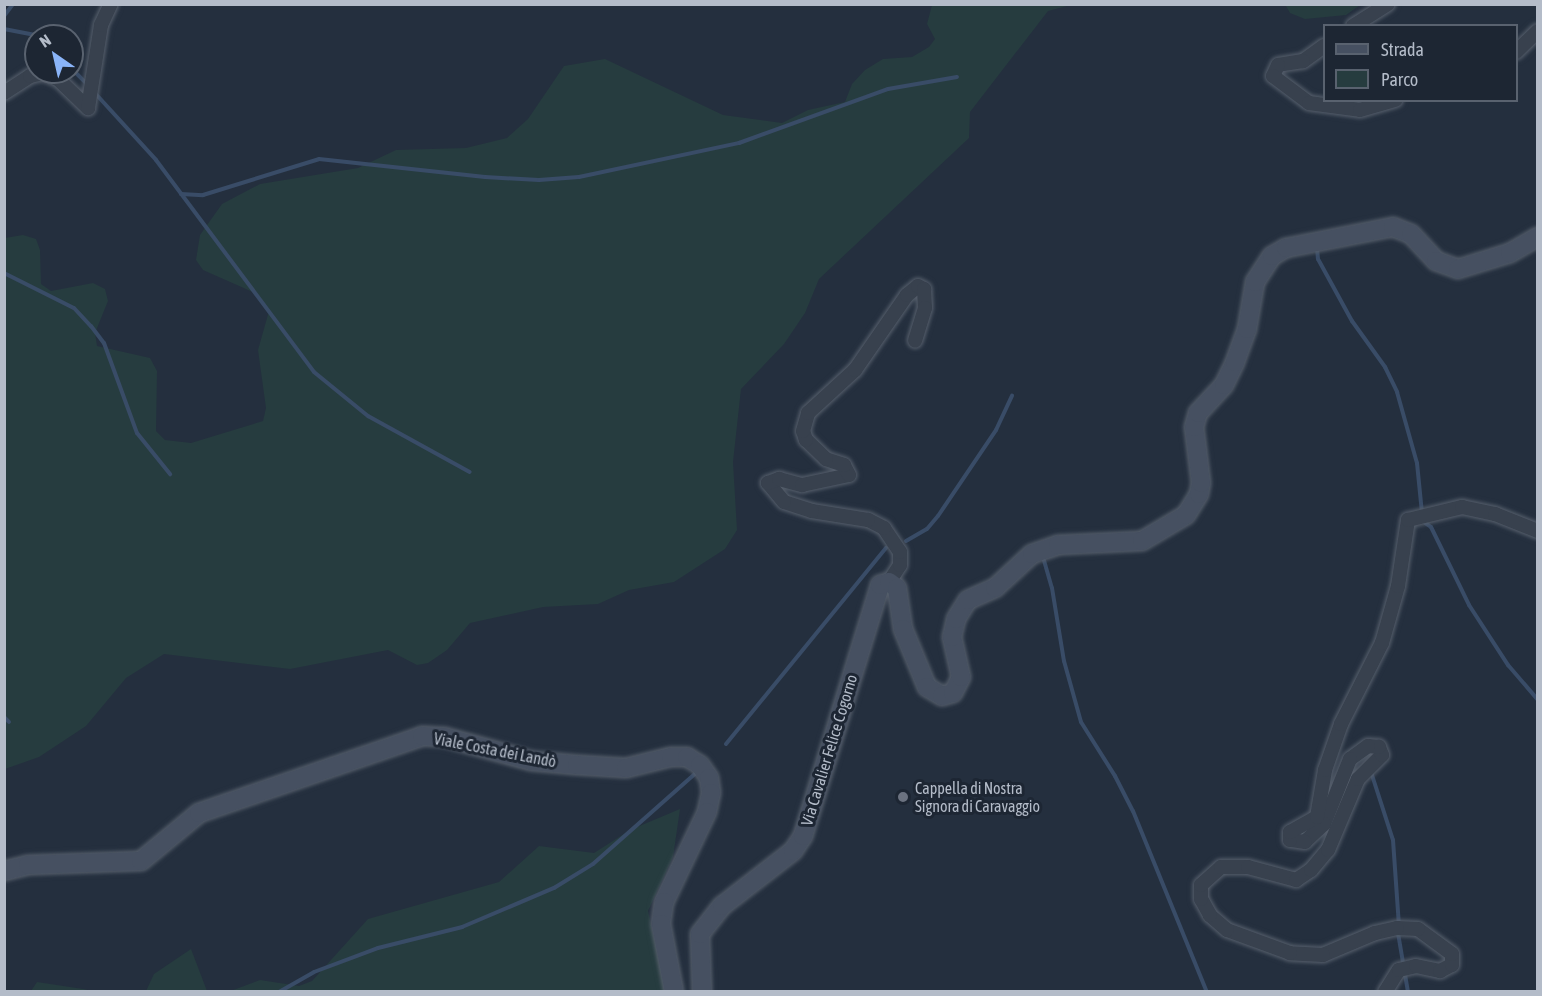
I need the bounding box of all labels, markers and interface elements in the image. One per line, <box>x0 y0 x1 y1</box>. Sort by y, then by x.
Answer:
north arrow <box>24 24 84 84</box>
legend <box>1323 24 1518 102</box>
text: N <box>36 31 54 51</box>
text: Strada <box>1381 39 1424 60</box>
text: Parco <box>1381 69 1418 90</box>
street label: Via Cavalier Felice Cogorno <box>797 672 861 828</box>
street label: Viale Costa dei Landò <box>432 729 558 771</box>
place label: Cappella di Nostra Signora di Caravaggio <box>915 778 1040 816</box>
marker: Cappella di Nostra Signora di Caravaggio <box>896 790 910 804</box>

